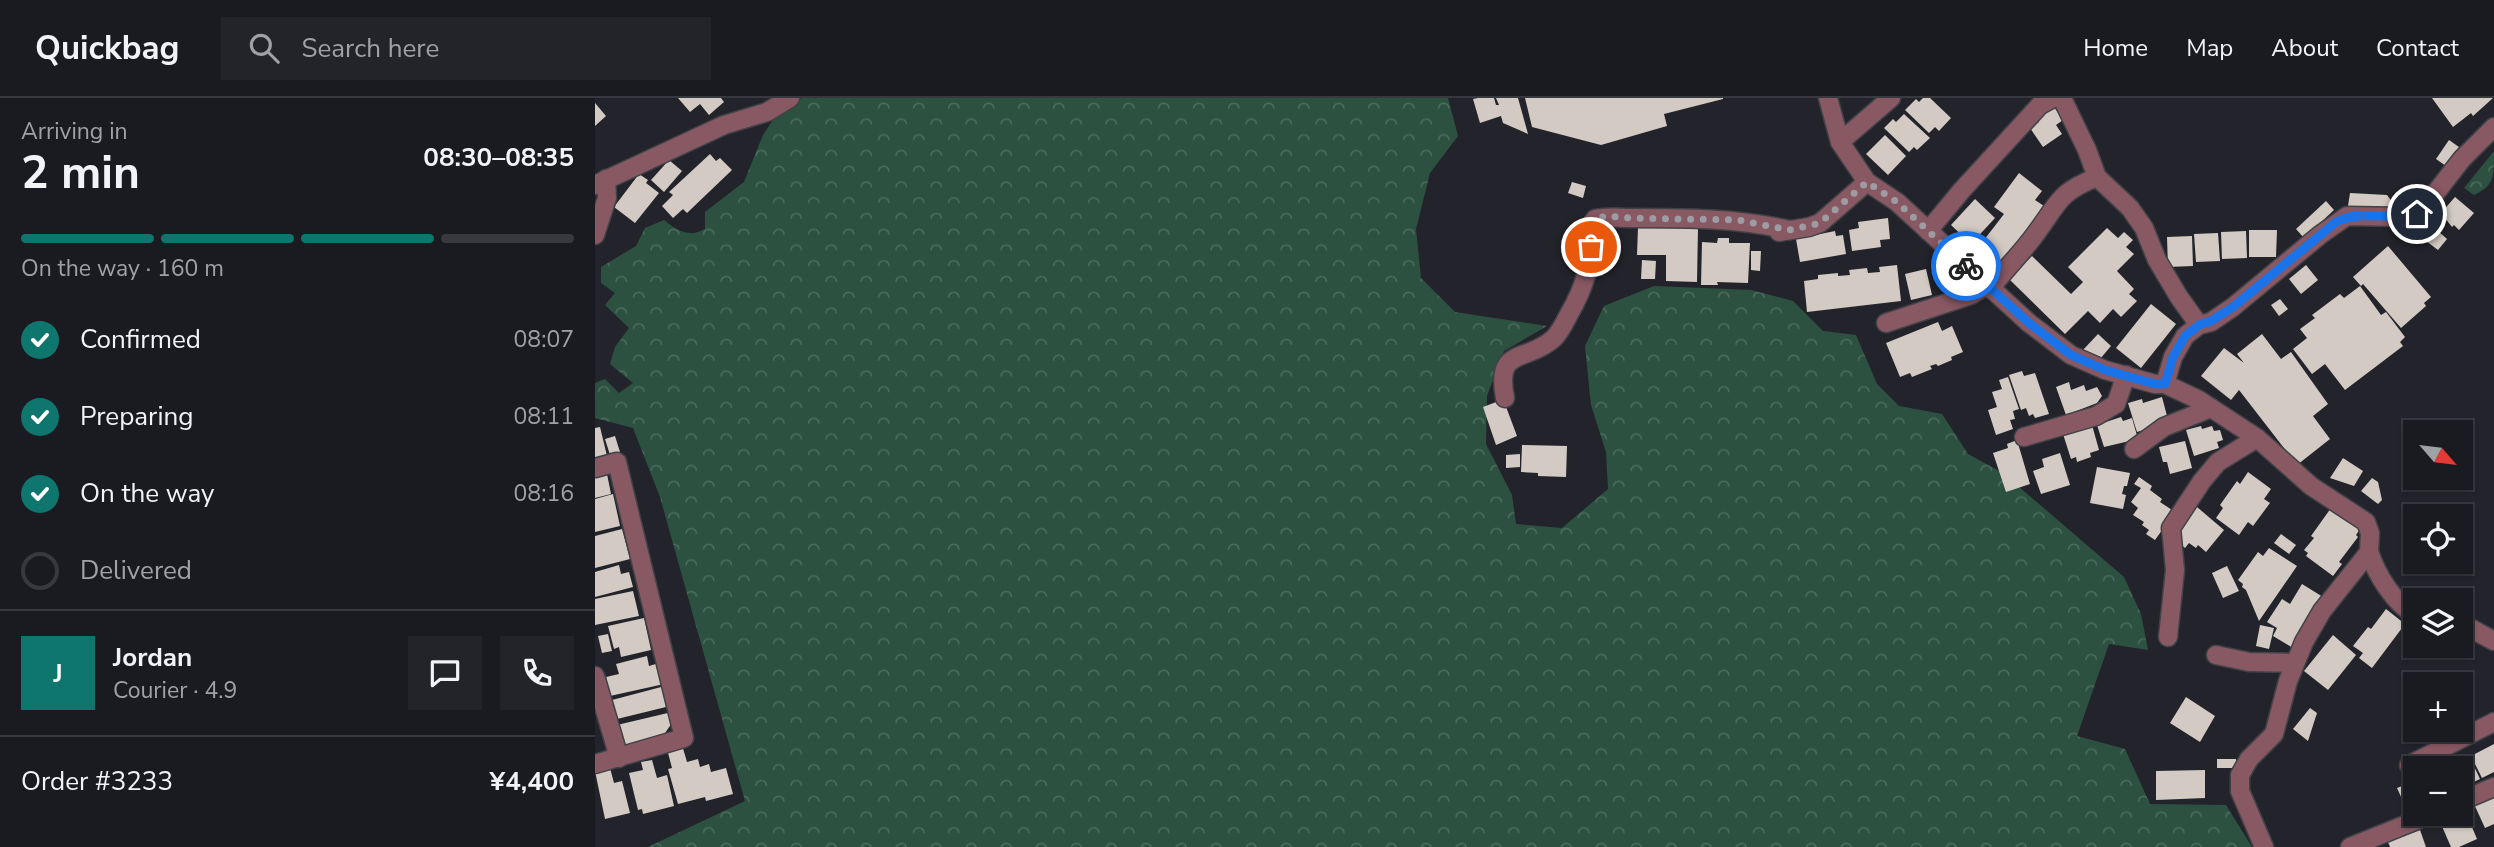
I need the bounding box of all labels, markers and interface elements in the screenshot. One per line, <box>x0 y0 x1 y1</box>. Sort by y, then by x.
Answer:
search box <box>221 17 711 80</box>
text: Quickbag <box>35 26 179 71</box>
icon: search <box>245 29 283 67</box>
text: Search here <box>301 31 439 66</box>
text: Home <box>2083 32 2148 64</box>
text: Map <box>2186 32 2233 64</box>
text: About <box>2271 32 2338 64</box>
text: Contact <box>2376 32 2459 64</box>
text: Arriving in <box>21 116 128 147</box>
text: 08:30–08:35 <box>423 140 574 175</box>
text: 2 min <box>21 141 140 204</box>
pin <box>2387 184 2447 244</box>
icon: home <box>2398 195 2436 233</box>
pin <box>1561 217 1621 277</box>
icon: bag <box>1572 228 1610 266</box>
courier <box>1931 231 2001 301</box>
icon: bike <box>1947 247 1985 285</box>
text: On the way · 160 m <box>21 253 224 284</box>
icon: check <box>21 321 59 359</box>
text: Confirmed <box>80 322 201 357</box>
text: 08:07 <box>514 324 574 355</box>
icon: check <box>21 398 59 436</box>
text: Preparing <box>80 399 193 434</box>
text: 08:11 <box>514 401 574 432</box>
north arrow <box>2403 420 2473 490</box>
map controls <box>2403 420 2473 826</box>
icon: check <box>21 475 59 513</box>
text: On the way <box>80 476 214 511</box>
text: 08:16 <box>514 478 574 509</box>
button: locate <box>2403 504 2473 574</box>
text: Delivered <box>80 553 192 588</box>
button: layers <box>2403 588 2473 658</box>
button: chat <box>408 636 482 710</box>
button: phone <box>500 636 574 710</box>
text: Jordan <box>113 640 192 675</box>
text: J <box>53 656 63 691</box>
button: + <box>2403 672 2473 742</box>
text: Courier · 4.9 <box>113 675 237 706</box>
button: − <box>2403 756 2473 826</box>
text: Order #3233 <box>21 764 173 799</box>
text: ¥4,400 <box>490 764 574 799</box>

